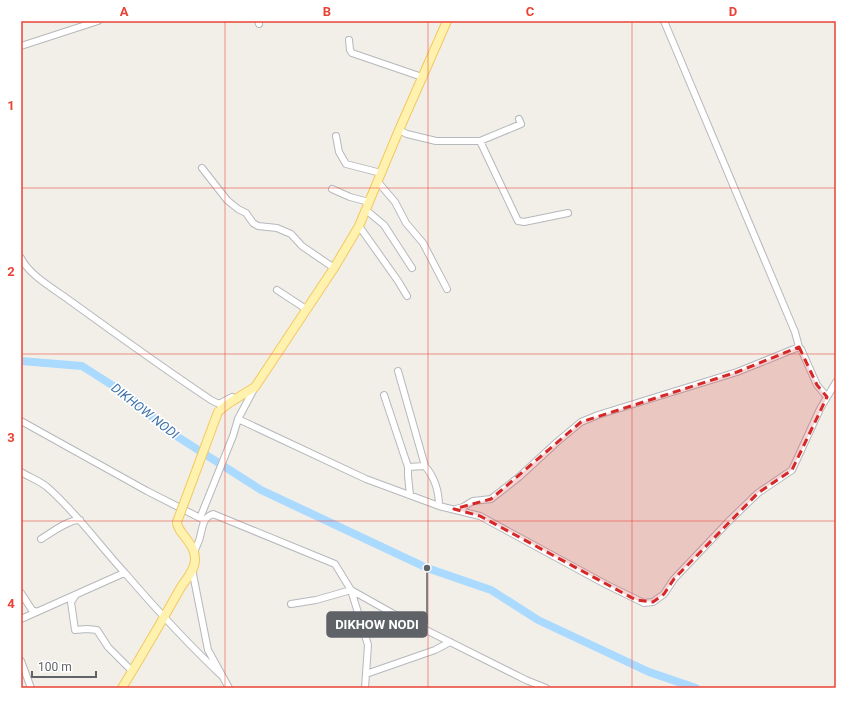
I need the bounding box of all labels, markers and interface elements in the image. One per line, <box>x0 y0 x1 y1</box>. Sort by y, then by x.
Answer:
text: A <box>120 4 129 19</box>
text: B <box>323 4 331 19</box>
text: C <box>526 4 535 19</box>
text: D <box>729 4 737 19</box>
text: 1 <box>7 98 15 113</box>
text: 2 <box>7 264 15 279</box>
water label: DIKHOW NODI <box>108 380 182 442</box>
text: 3 <box>7 430 15 445</box>
text: 4 <box>7 596 15 611</box>
callout: DIKHOW NODI <box>327 612 427 637</box>
text: DIKHOW NODI <box>335 617 419 632</box>
scale bar <box>32 653 96 679</box>
text: 100 m <box>38 660 72 674</box>

